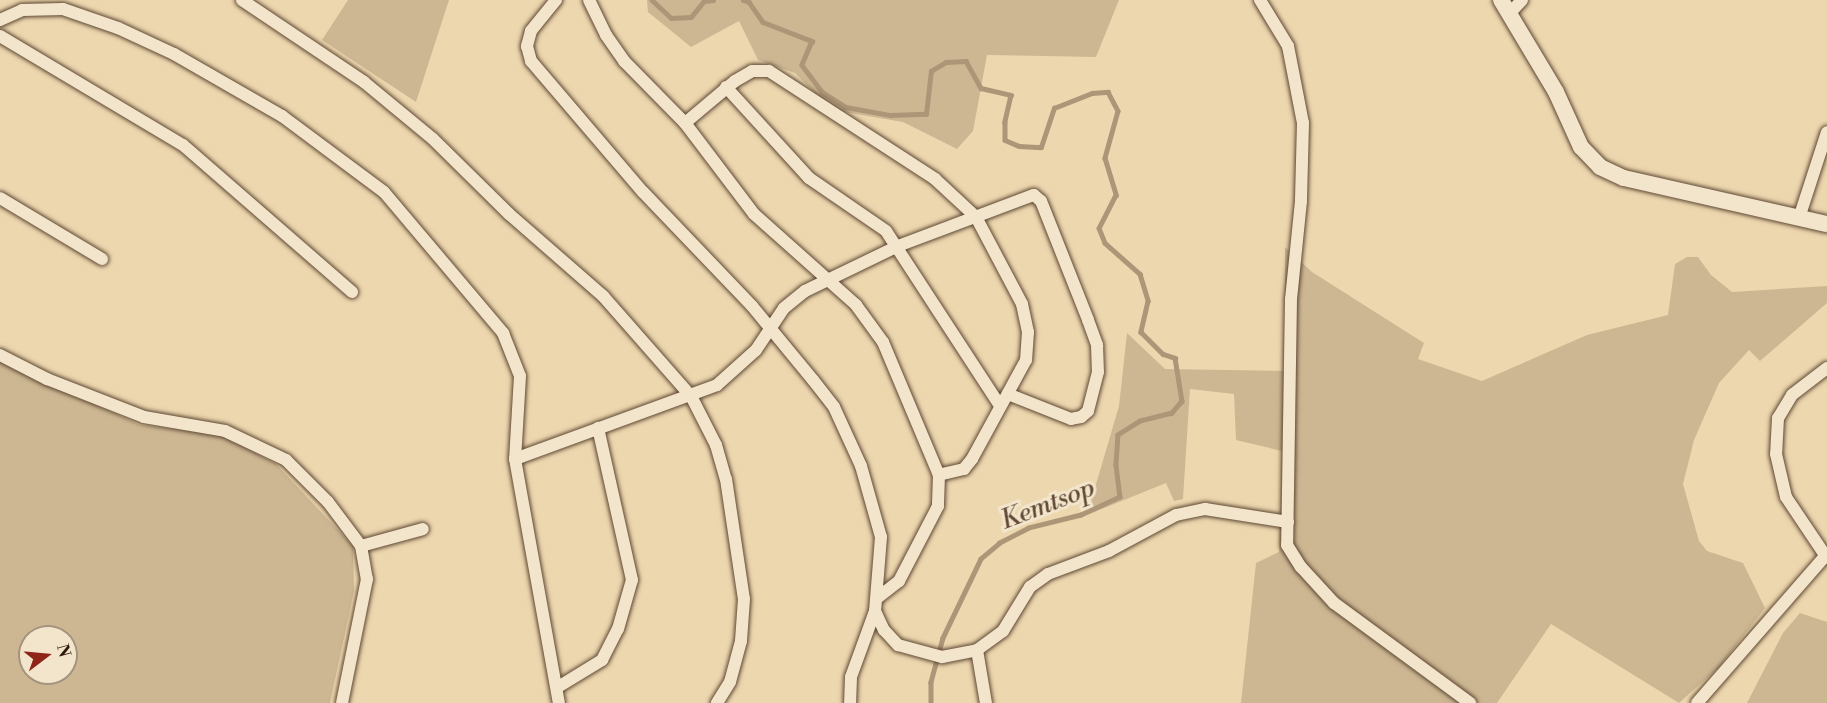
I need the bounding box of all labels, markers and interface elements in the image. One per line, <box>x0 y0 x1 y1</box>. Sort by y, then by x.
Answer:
water label: Kemtsop <box>996 473 1100 537</box>
north arrow <box>18 625 78 685</box>
text: N <box>52 642 75 659</box>

